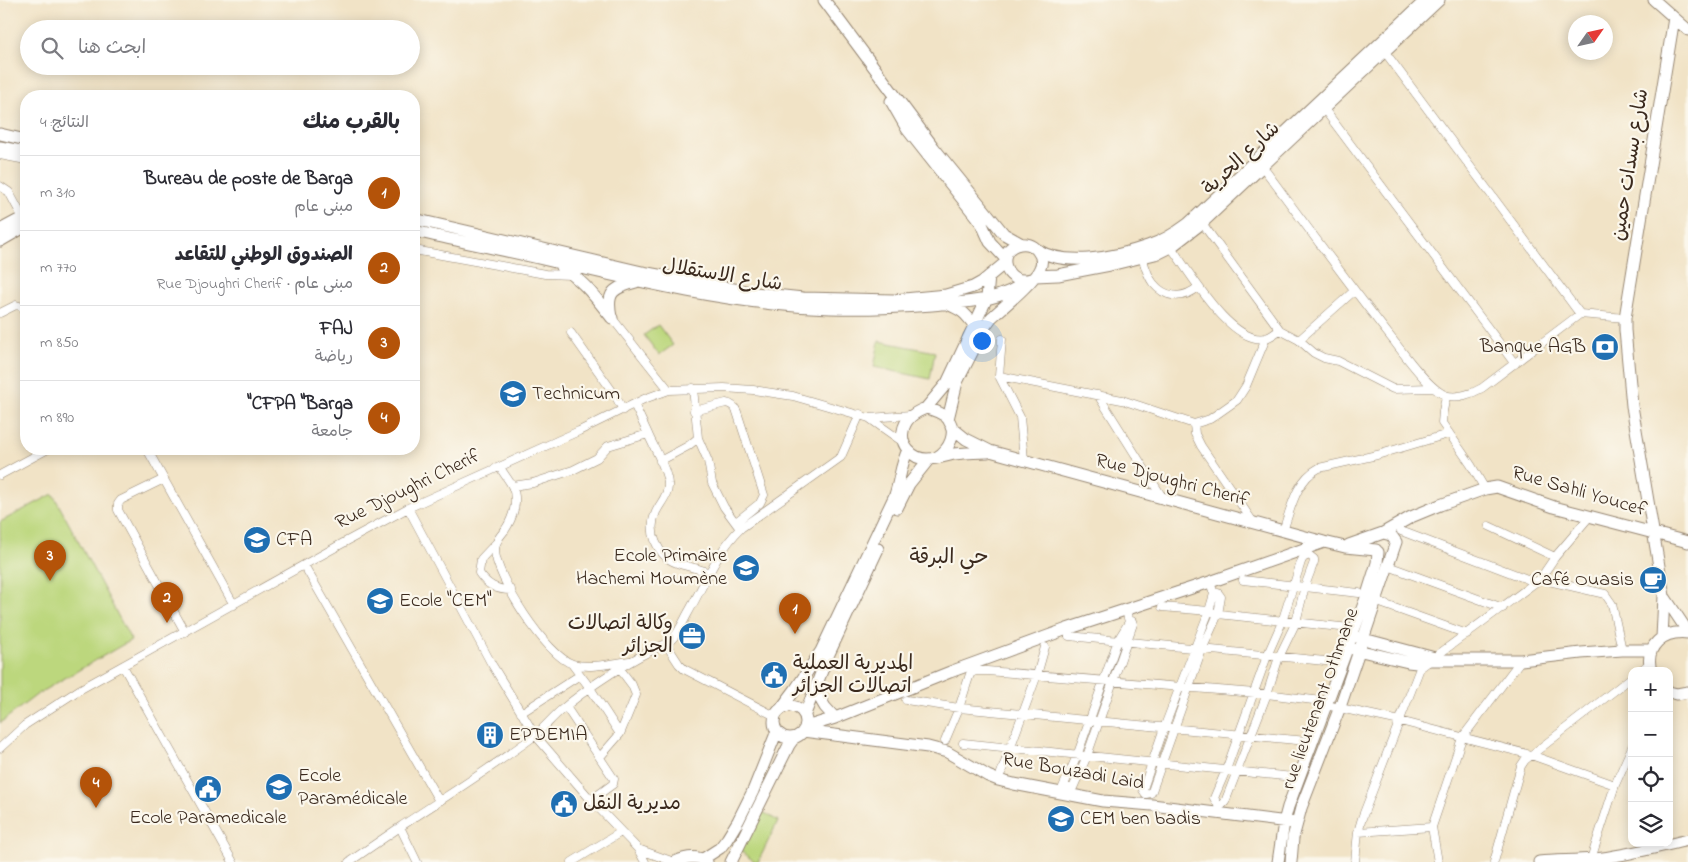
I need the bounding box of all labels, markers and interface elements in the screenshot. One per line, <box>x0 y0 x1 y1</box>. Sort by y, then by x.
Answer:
north arrow <box>1568 15 1613 60</box>
search box <box>20 20 420 75</box>
icon: search <box>38 34 66 62</box>
text: ابحث هنا <box>78 35 146 62</box>
street label: شارع بسدات حمين <box>1605 87 1657 243</box>
text: بالقرب منك <box>303 108 400 138</box>
text: النتائج: 4 <box>40 111 89 135</box>
street label: شارع الحرية <box>1197 115 1287 203</box>
text: Bureau de poste de Barga <box>144 166 353 193</box>
text: 310 m <box>40 181 75 205</box>
text: 1 <box>381 181 387 205</box>
text: مبنى عام <box>294 195 353 219</box>
text: الصندوق الوطني للتقاعد <box>175 242 353 269</box>
street label: شارع الاستقلال <box>660 252 784 300</box>
text: 770 m <box>40 256 77 280</box>
text: 2 <box>380 256 388 280</box>
text: مبنى عام · Rue Djoughri Cherif <box>156 272 353 296</box>
text: FAJ <box>320 316 353 343</box>
your location <box>969 328 995 354</box>
text: 850 m <box>40 331 79 355</box>
text: 3 <box>381 331 387 355</box>
bank icon: Banque AGB <box>1590 332 1620 362</box>
place label: Banque AGB <box>1479 333 1586 362</box>
text: رياضة <box>315 345 353 369</box>
school or university icon: Technicum <box>498 379 528 409</box>
place label: Technicum <box>532 380 620 409</box>
text: CFPA "Barga" <box>247 391 353 418</box>
text: 890 m <box>40 406 74 430</box>
text: 4 <box>381 406 387 430</box>
text: جامعة <box>311 420 353 444</box>
street label: Rue Djoughri Cherif <box>331 442 486 539</box>
street label: Rue Djoughri Cherif <box>1092 447 1253 517</box>
street label: Rue Sahli Youcef <box>1508 459 1650 525</box>
school or university icon: CFA <box>242 525 272 555</box>
place label: CFA <box>276 526 312 555</box>
pin: 3 <box>34 540 66 581</box>
place label: Ecole Primaire Hachemi Moumène <box>576 542 727 594</box>
district label: حي البرقة <box>909 543 989 575</box>
school or university icon: Ecole Primaire Hachemi Moumène <box>731 553 761 583</box>
cafe icon: Café Ouasis <box>1638 565 1668 595</box>
place label: Café Ouasis <box>1531 566 1634 595</box>
pin: 2 <box>151 582 183 623</box>
school or university icon: Ecole "CEM" <box>365 586 395 616</box>
place label: Ecole "CEM" <box>399 587 492 616</box>
pin: 1 <box>779 593 811 634</box>
street label: rue lieutenant Othmane <box>1275 604 1367 794</box>
place label: وكالة اتصالات الجزائر <box>568 610 673 662</box>
office icon: وكالة اتصالات الجزائر <box>677 621 707 651</box>
place label: المديرية العملية اتصالات الجزائر <box>791 650 913 702</box>
public building icon: المديرية العملية اتصالات الجزائر <box>759 660 789 690</box>
map controls <box>1628 667 1673 847</box>
button: + <box>1628 667 1673 712</box>
button: − <box>1628 712 1673 757</box>
building icon: EPDEMIA <box>475 720 505 750</box>
place label: EPDEMIA <box>509 721 587 750</box>
street label: Rue Bouzadi Laid <box>1000 745 1146 799</box>
button: locate <box>1628 757 1673 802</box>
place label: Ecole Paramédicale <box>298 762 408 814</box>
pin: 4 <box>80 767 112 808</box>
school or university icon: Ecole Paramédicale <box>264 772 294 802</box>
public building icon: Ecole Paramedicale <box>193 774 223 804</box>
public building icon: مديرية النقل <box>549 789 579 819</box>
place label: مديرية النقل <box>583 790 681 819</box>
button: layers <box>1628 802 1673 847</box>
place label: Ecole Paramedicale <box>129 804 287 833</box>
school or university icon: CEM ben badis <box>1046 804 1076 834</box>
place label: CEM ben badis <box>1080 805 1201 834</box>

